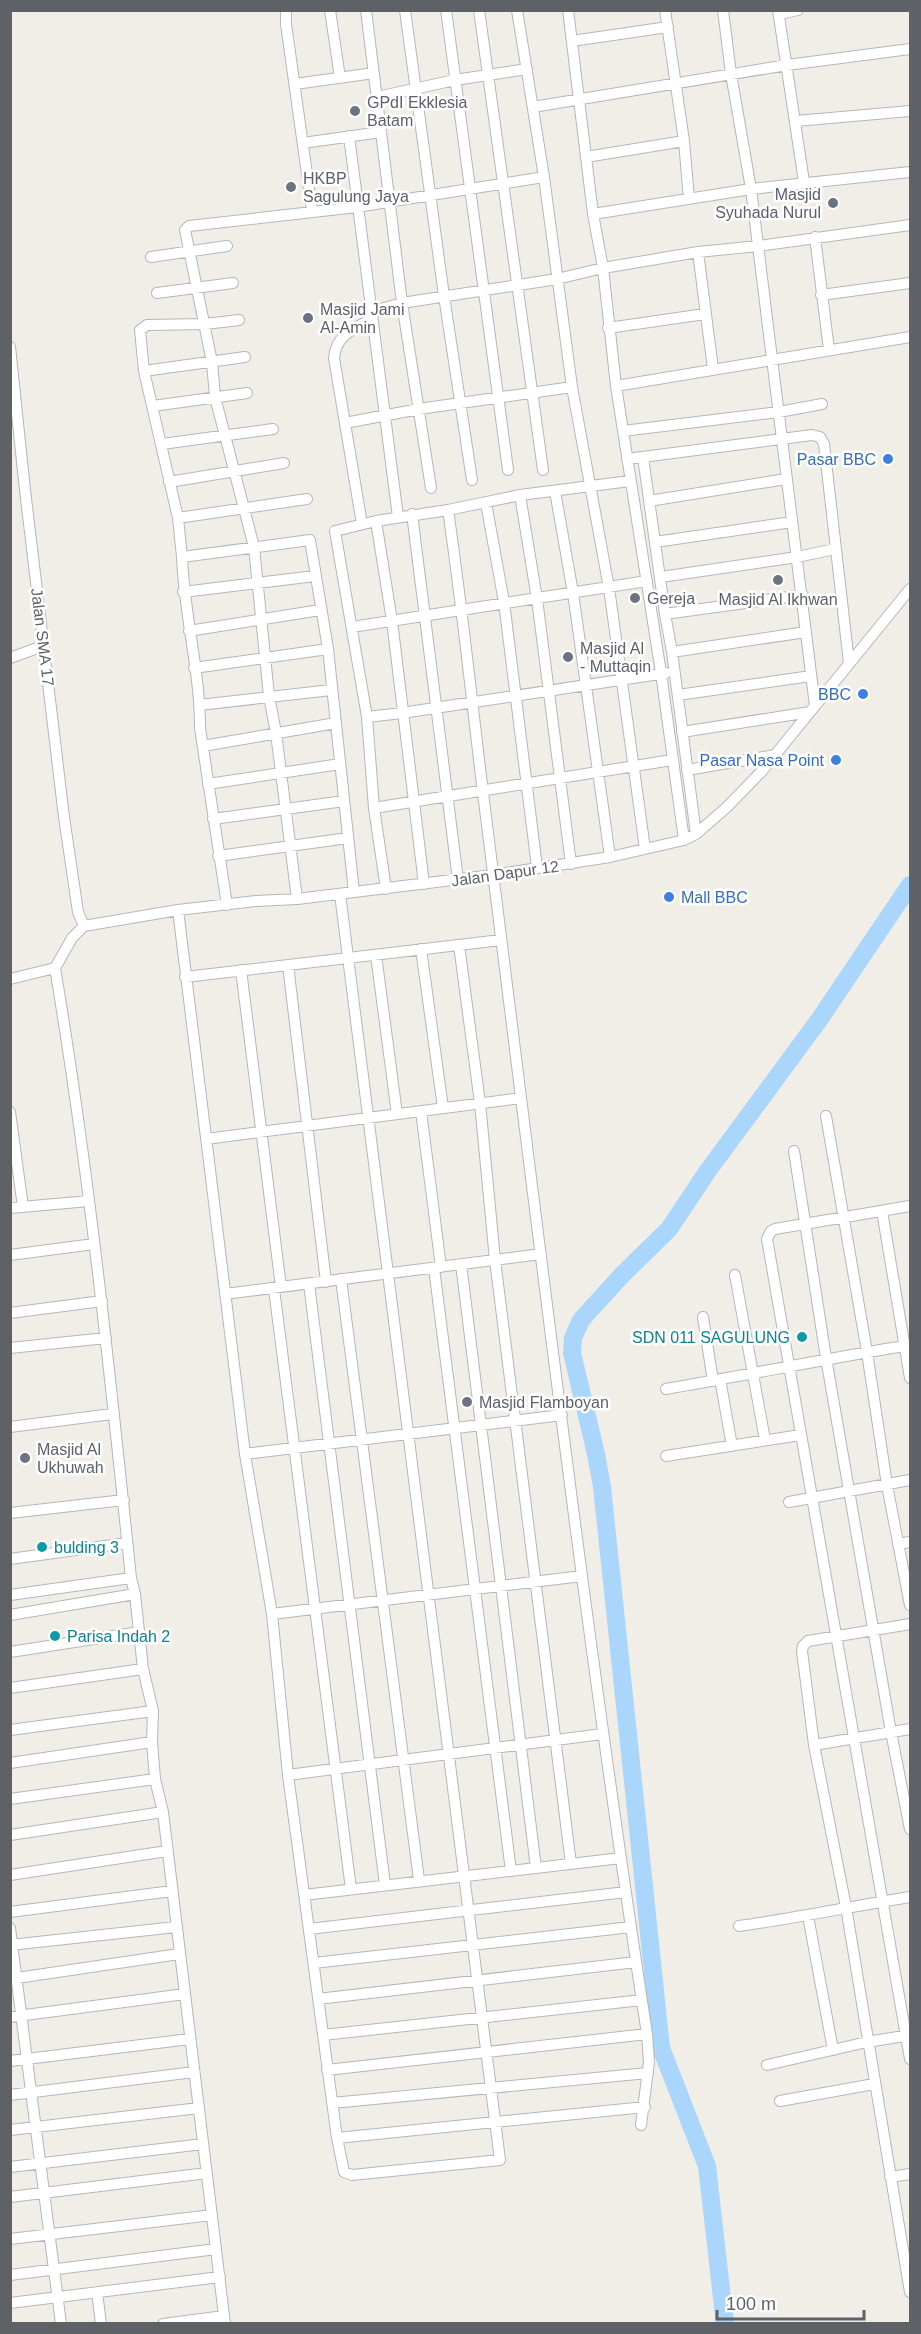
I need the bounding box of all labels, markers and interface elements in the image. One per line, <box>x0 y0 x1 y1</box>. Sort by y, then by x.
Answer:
place label: GPdI Ekklesia Batam <box>367 94 468 129</box>
marker: GPdI Ekklesia Batam <box>348 104 362 118</box>
place label: HKBP Sagulung Jaya <box>303 170 409 205</box>
marker: HKBP Sagulung Jaya <box>284 180 298 194</box>
place label: Masjid Syuhada Nurul <box>715 186 821 221</box>
marker: Masjid Syuhada Nurul <box>826 196 840 210</box>
place label: Masjid Jami Al-Amin <box>320 301 404 336</box>
marker: Masjid Jami Al-Amin <box>301 311 315 325</box>
place label: Pasar BBC <box>797 451 876 468</box>
marker: Pasar BBC <box>881 452 895 466</box>
marker: Masjid Al Ikhwan <box>771 573 785 587</box>
street label: Jalan SMA 17 <box>28 587 57 687</box>
place label: Gereja <box>647 590 695 607</box>
marker: Gereja <box>628 591 642 605</box>
place label: Masjid Al Ikhwan <box>718 591 838 608</box>
place label: Masjid Al - Muttaqin <box>580 640 651 675</box>
marker: Masjid Al - Muttaqin <box>561 650 575 664</box>
place label: BBC <box>818 686 851 703</box>
marker: BBC <box>856 687 870 701</box>
place label: Pasar Nasa Point <box>699 752 825 769</box>
marker: Pasar Nasa Point <box>829 753 843 767</box>
street label: Jalan Dapur 12 <box>450 858 560 889</box>
place label: Mall BBC <box>681 889 748 906</box>
marker: Mall BBC <box>662 890 676 904</box>
place label: SDN 011 SAGULUNG <box>632 1329 790 1346</box>
marker: SDN 011 SAGULUNG <box>795 1330 809 1344</box>
place label: Masjid Flamboyan <box>479 1394 609 1411</box>
marker: Masjid Flamboyan <box>460 1395 474 1409</box>
place label: Masjid Al Ukhuwah <box>37 1441 104 1476</box>
marker: Masjid Al Ukhuwah <box>18 1451 32 1465</box>
place label: bulding 3 <box>54 1539 119 1556</box>
marker: bulding 3 <box>35 1540 49 1554</box>
place label: Parisa Indah 2 <box>67 1628 170 1645</box>
marker: Parisa Indah 2 <box>48 1629 62 1643</box>
scale bar <box>717 2283 864 2321</box>
text: 100 m <box>726 2294 776 2314</box>

